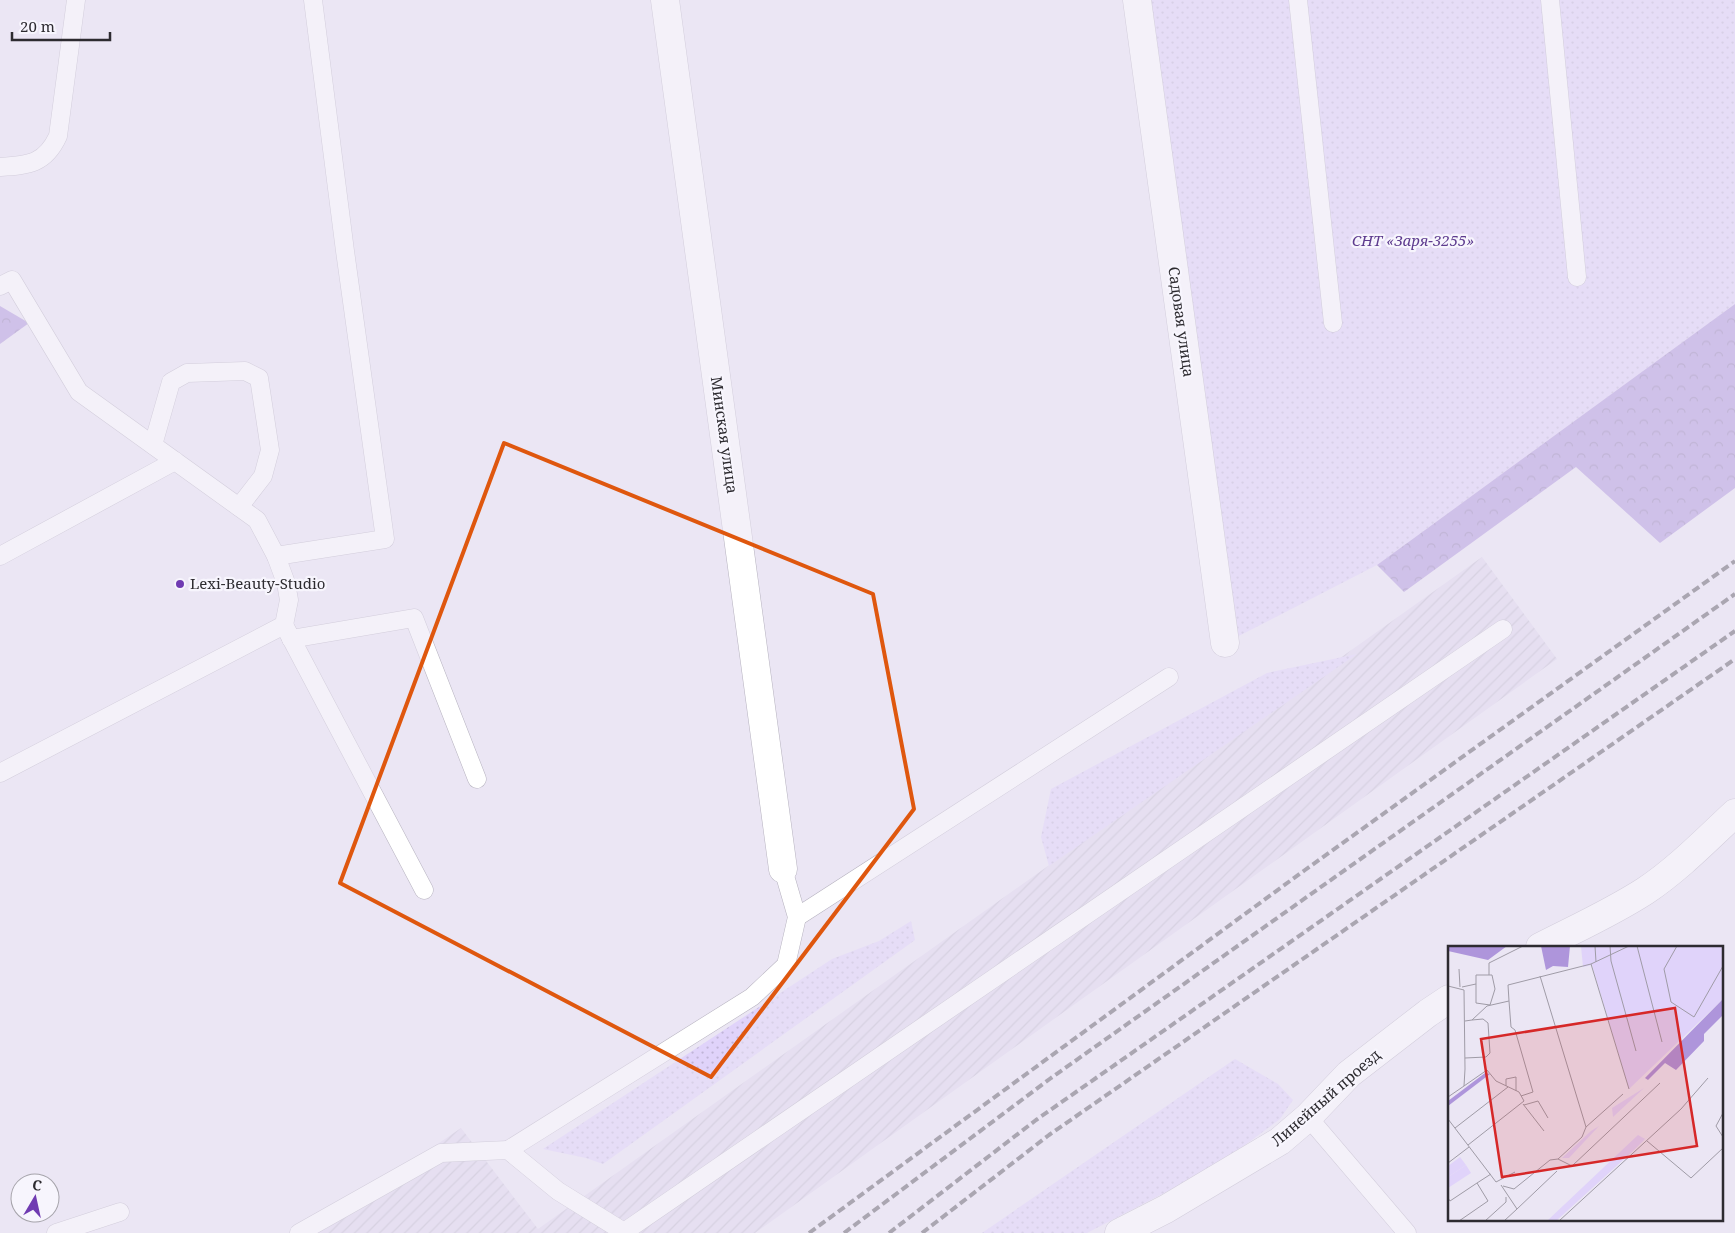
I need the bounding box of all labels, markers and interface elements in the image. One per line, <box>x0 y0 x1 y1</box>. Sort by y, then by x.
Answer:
scale bar <box>12 10 110 42</box>
text: 20 m <box>20 16 55 36</box>
park label: СНТ «Заря-3255» <box>1352 230 1474 250</box>
street label: Садовая улица <box>1164 265 1200 378</box>
street label: Минская улица <box>707 375 743 495</box>
place label: Lexi-Beauty-Studio <box>190 573 325 593</box>
marker: Lexi-Beauty-Studio <box>174 578 186 590</box>
inset map <box>1448 946 1722 1220</box>
street label: Линейный проезд <box>1267 1044 1384 1150</box>
north arrow <box>10 1173 60 1223</box>
text: С <box>31 1175 43 1195</box>

